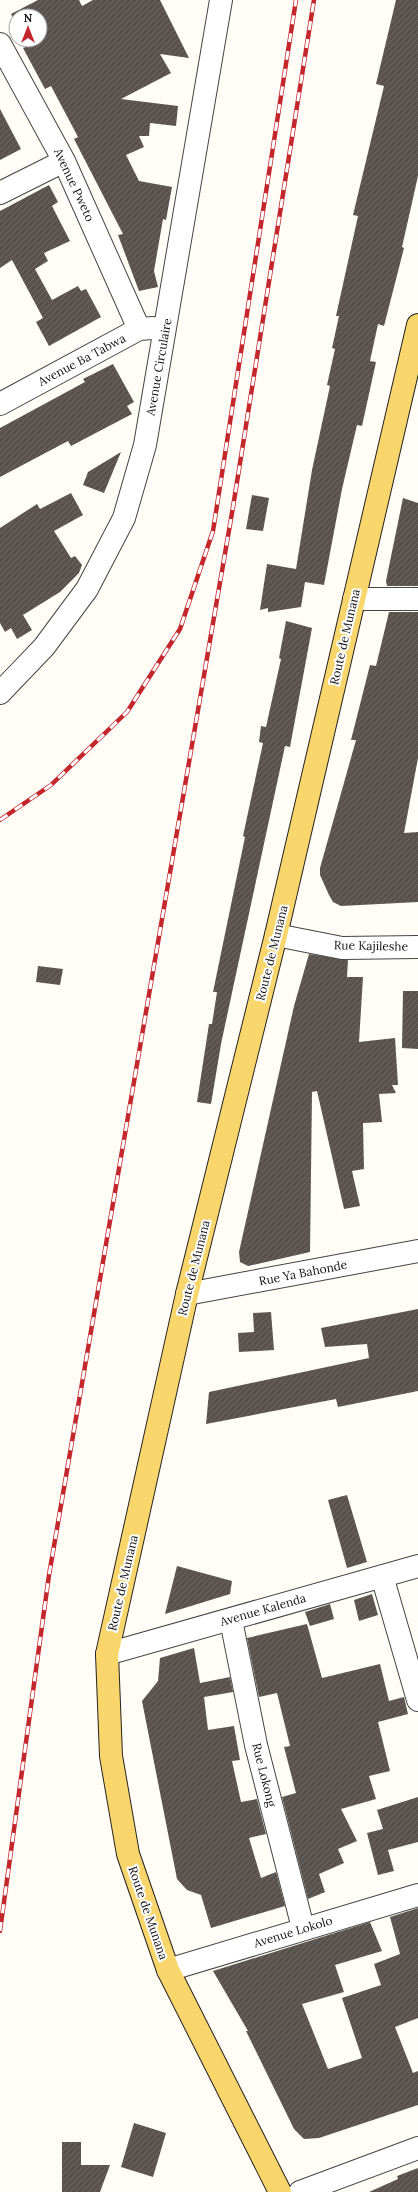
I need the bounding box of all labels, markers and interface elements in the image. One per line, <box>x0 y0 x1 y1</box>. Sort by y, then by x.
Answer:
north arrow <box>8 8 48 48</box>
text: N <box>24 11 33 25</box>
street label: Avenue Pweto <box>51 145 98 224</box>
street label: Avenue Circulaire <box>142 316 175 418</box>
street label: Avenue Ba Tabwa <box>35 330 128 389</box>
street label: Route de Munana <box>326 587 363 686</box>
street label: Route de Munana <box>252 904 291 1002</box>
street label: Rue Kajileshe <box>334 937 409 954</box>
street label: Route de Munana <box>174 1219 213 1317</box>
street label: Rue Ya Bahonde <box>258 1257 349 1288</box>
street label: Route de Munana <box>104 1533 141 1632</box>
street label: Avenue Kalenda <box>217 1590 308 1629</box>
street label: Rue Lokong <box>249 1741 280 1809</box>
street label: Route de Munana <box>125 1864 172 1962</box>
street label: Avenue Lokolo <box>251 1912 334 1951</box>

